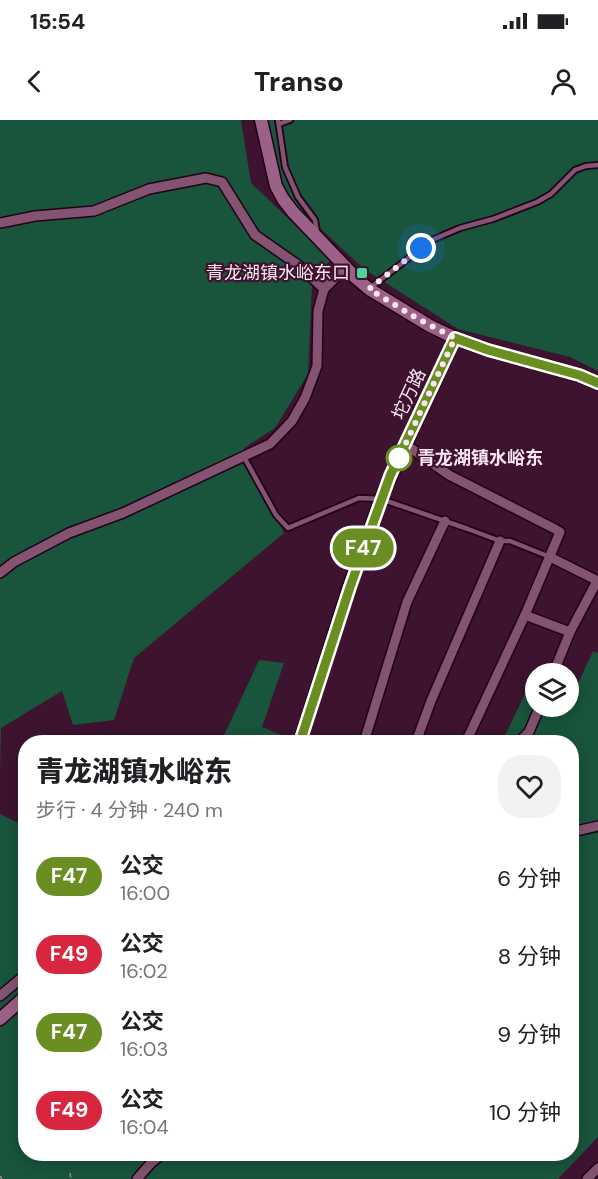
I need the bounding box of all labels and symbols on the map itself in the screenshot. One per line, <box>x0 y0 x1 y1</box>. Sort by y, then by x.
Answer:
your location <box>406 233 436 263</box>
place label: 青龙湖镇水峪东口 <box>206 261 350 285</box>
marker: 青龙湖镇水峪东口 <box>355 266 369 280</box>
street label: 坨万路 <box>387 364 431 424</box>
marker: 青龙湖镇水峪东 <box>386 445 412 471</box>
place label: 青龙湖镇水峪东 <box>417 446 543 470</box>
line badge: F47 <box>328 528 398 568</box>

